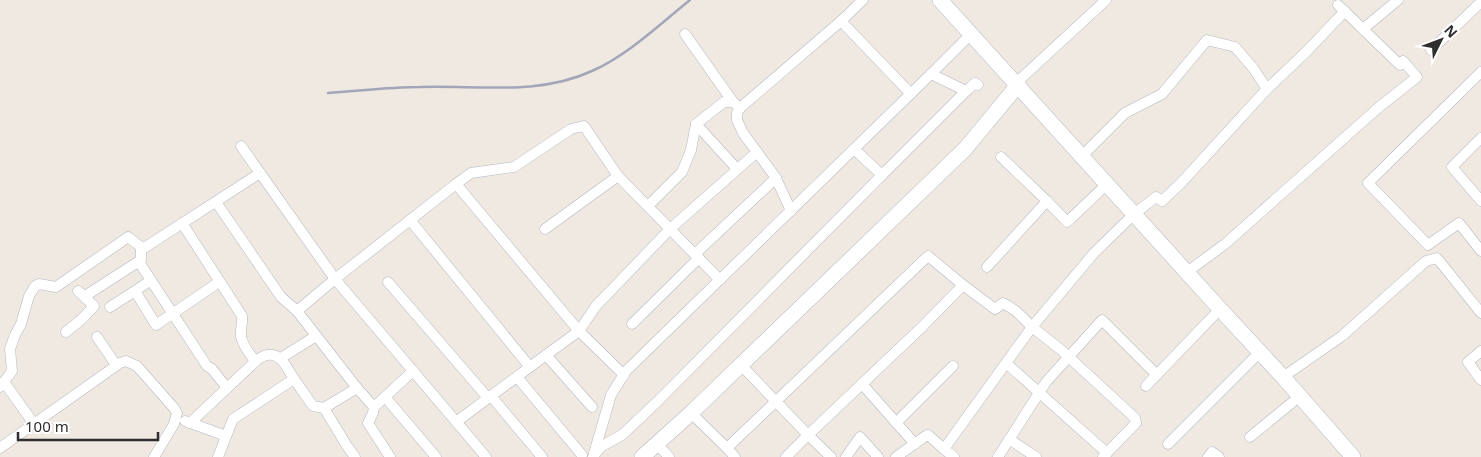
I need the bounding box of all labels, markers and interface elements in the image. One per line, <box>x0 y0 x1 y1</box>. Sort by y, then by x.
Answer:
north arrow <box>1416 15 1466 65</box>
text: N <box>1440 20 1462 42</box>
scale bar <box>18 410 158 442</box>
text: 100 m <box>25 416 69 436</box>

